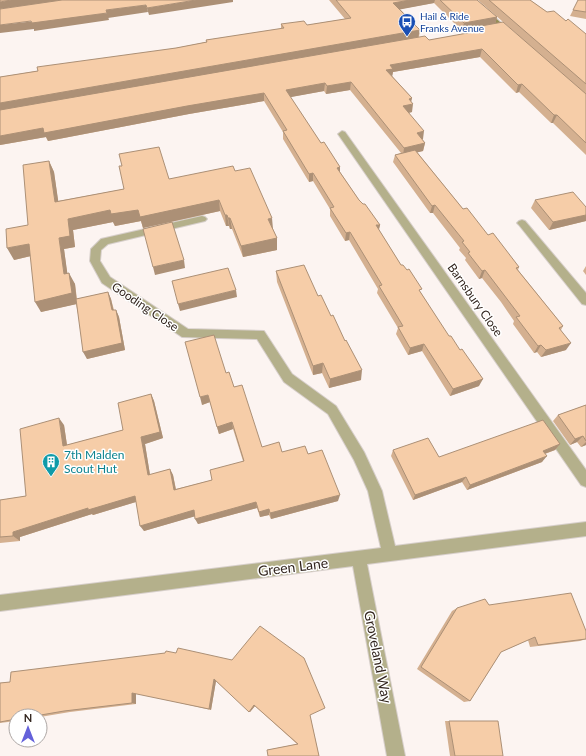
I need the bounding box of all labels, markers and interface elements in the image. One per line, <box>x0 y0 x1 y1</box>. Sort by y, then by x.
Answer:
place label: Hail & Ride Franks Avenue <box>420 10 484 34</box>
bus stop icon: Hail & Ride Franks Avenue <box>397 12 417 37</box>
street label: Barnsbury Close <box>445 260 506 339</box>
street label: Gooding Close <box>109 279 181 334</box>
place label: 7th Malden Scout Hut <box>64 447 125 476</box>
building icon: 7th Malden Scout Hut <box>41 452 61 477</box>
street label: Green Lane <box>257 554 329 579</box>
street label: Groveland Way <box>361 609 396 705</box>
north arrow <box>8 708 48 748</box>
text: N <box>24 711 32 724</box>

